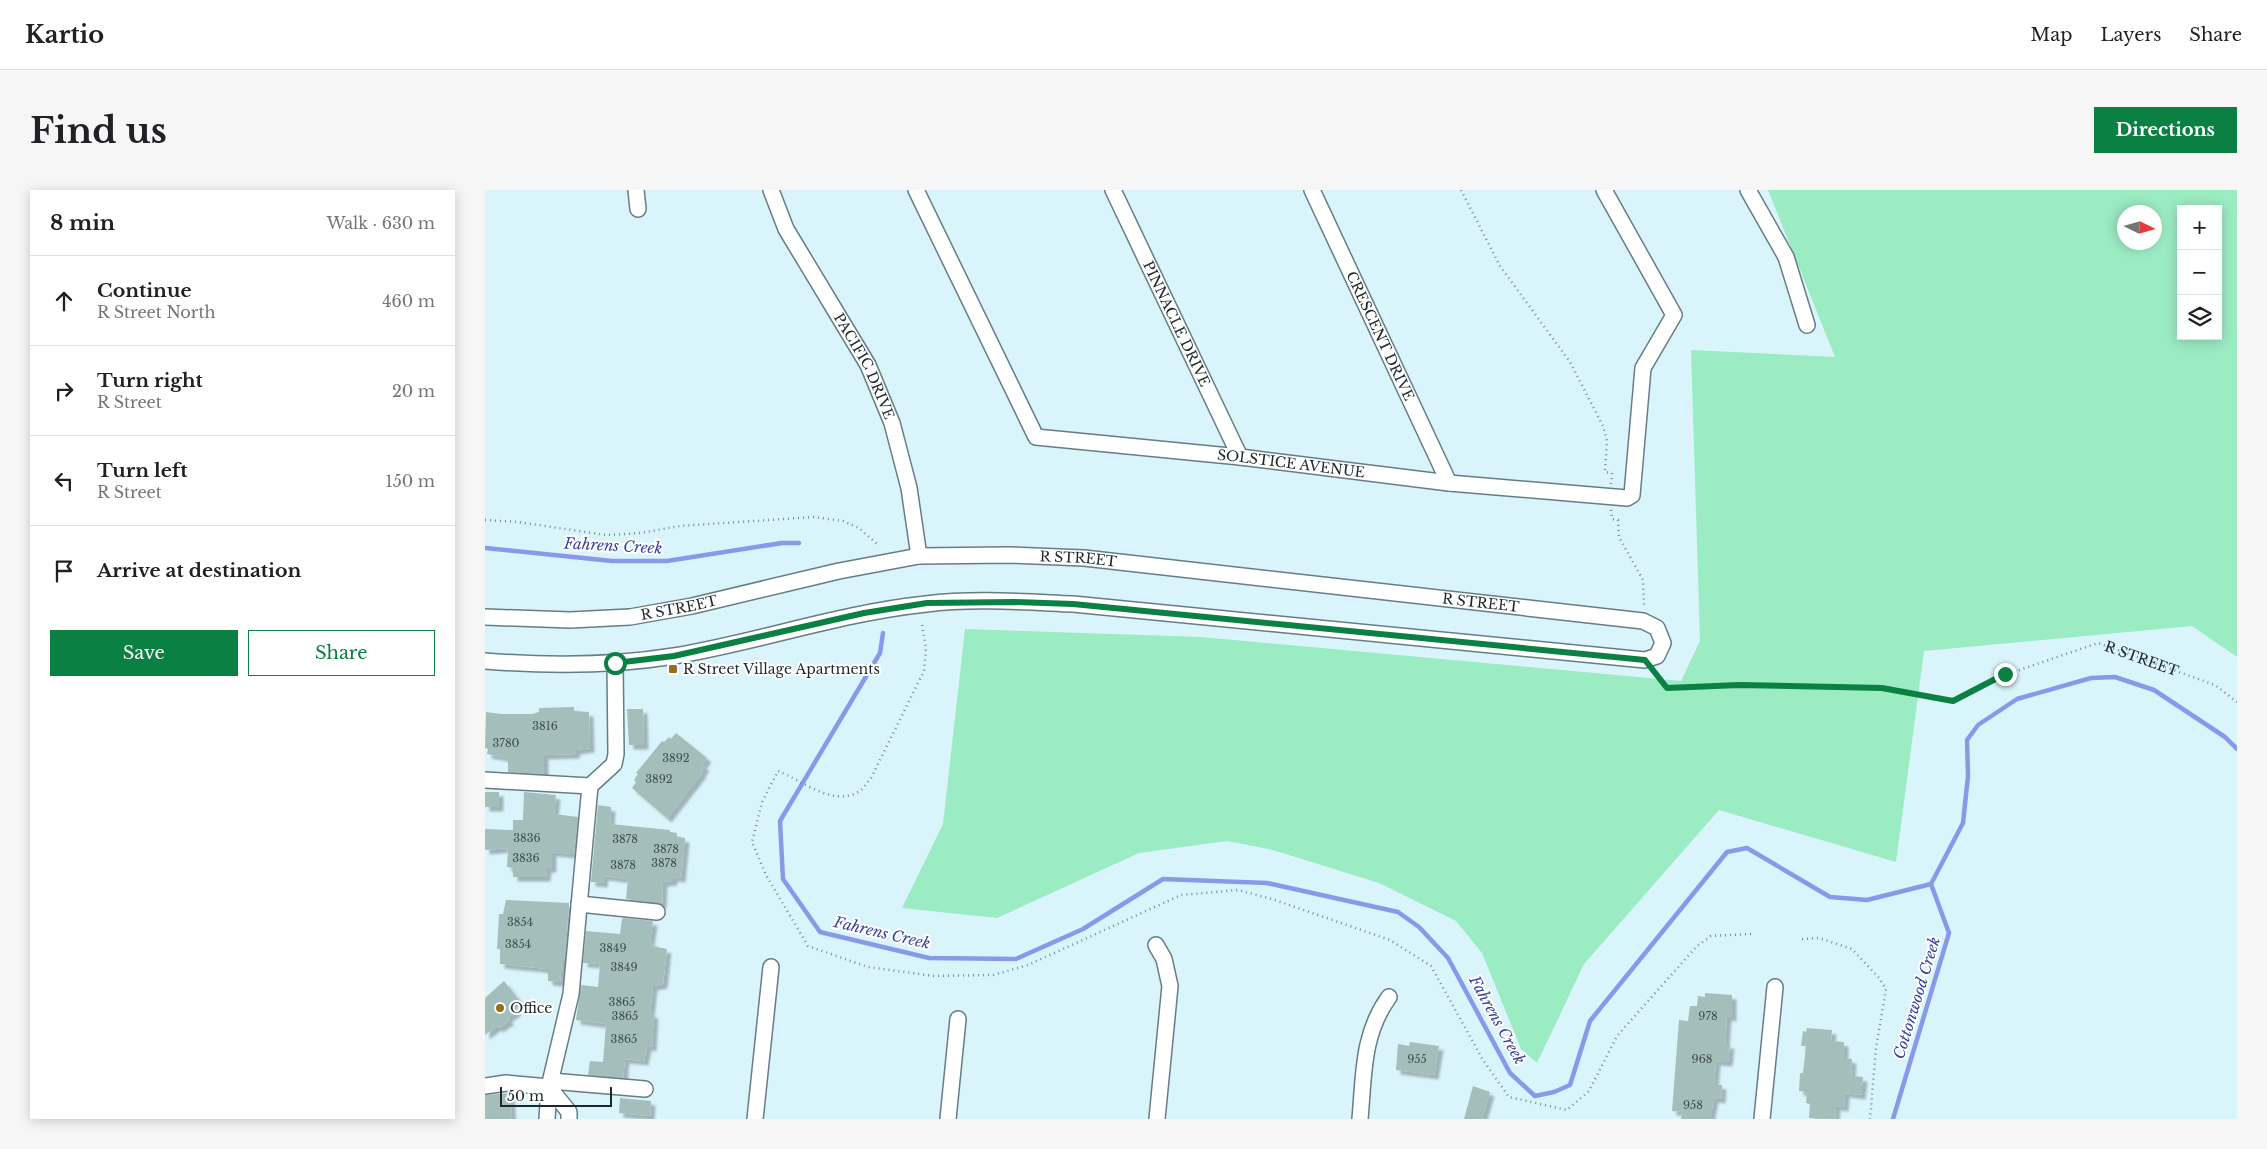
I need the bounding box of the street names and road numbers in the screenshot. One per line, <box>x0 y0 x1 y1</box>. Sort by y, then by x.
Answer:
street label: PINNACLE DRIVE <box>1139 258 1214 389</box>
street label: CRESCENT DRIVE <box>1342 268 1418 403</box>
street label: PACIFIC DRIVE <box>830 310 898 422</box>
street label: SOLSTICE AVENUE <box>1216 446 1366 481</box>
street label: R STREET <box>1039 547 1118 571</box>
street label: R STREET <box>1441 589 1520 616</box>
street label: R STREET <box>639 591 719 624</box>
street label: R STREET <box>2102 637 2181 680</box>

